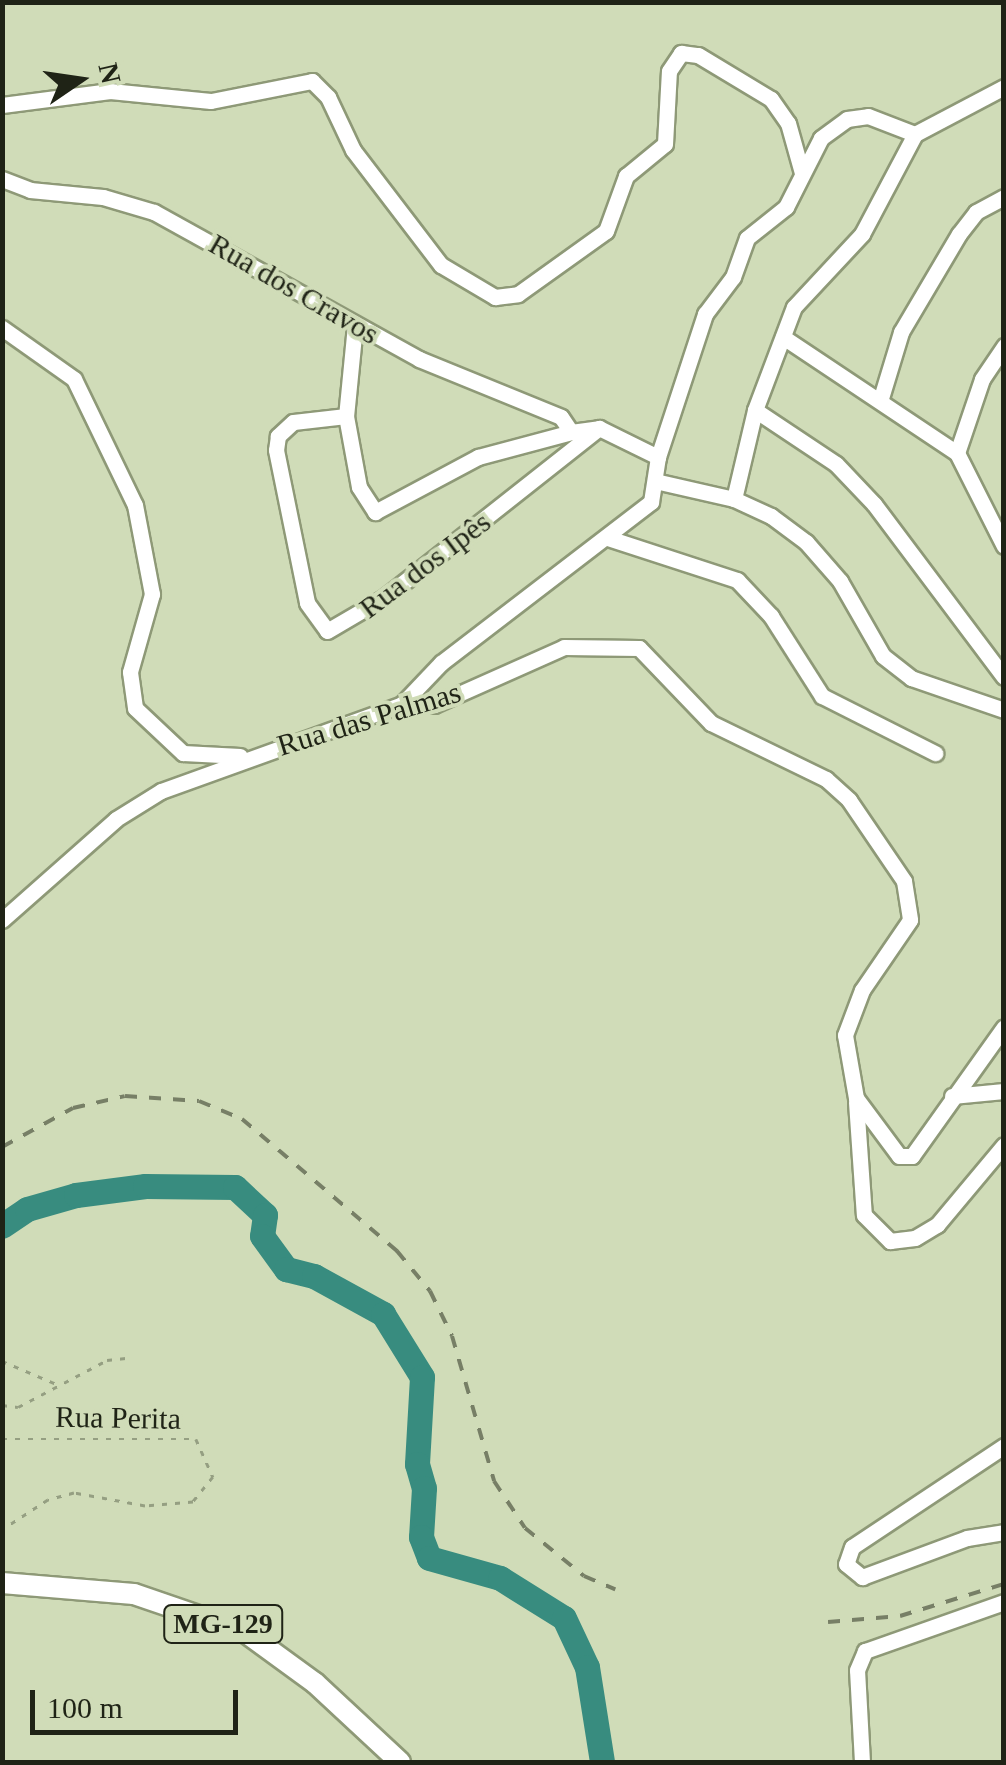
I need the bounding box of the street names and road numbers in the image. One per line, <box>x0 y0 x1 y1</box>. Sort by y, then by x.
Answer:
street label: Rua dos Cravos <box>203 226 385 352</box>
street label: Rua dos Ipês <box>352 504 498 626</box>
street label: Rua das Palmas <box>273 674 465 764</box>
street label: Rua Perita <box>55 1399 181 1437</box>
road number: MG-129 <box>163 1601 283 1647</box>

